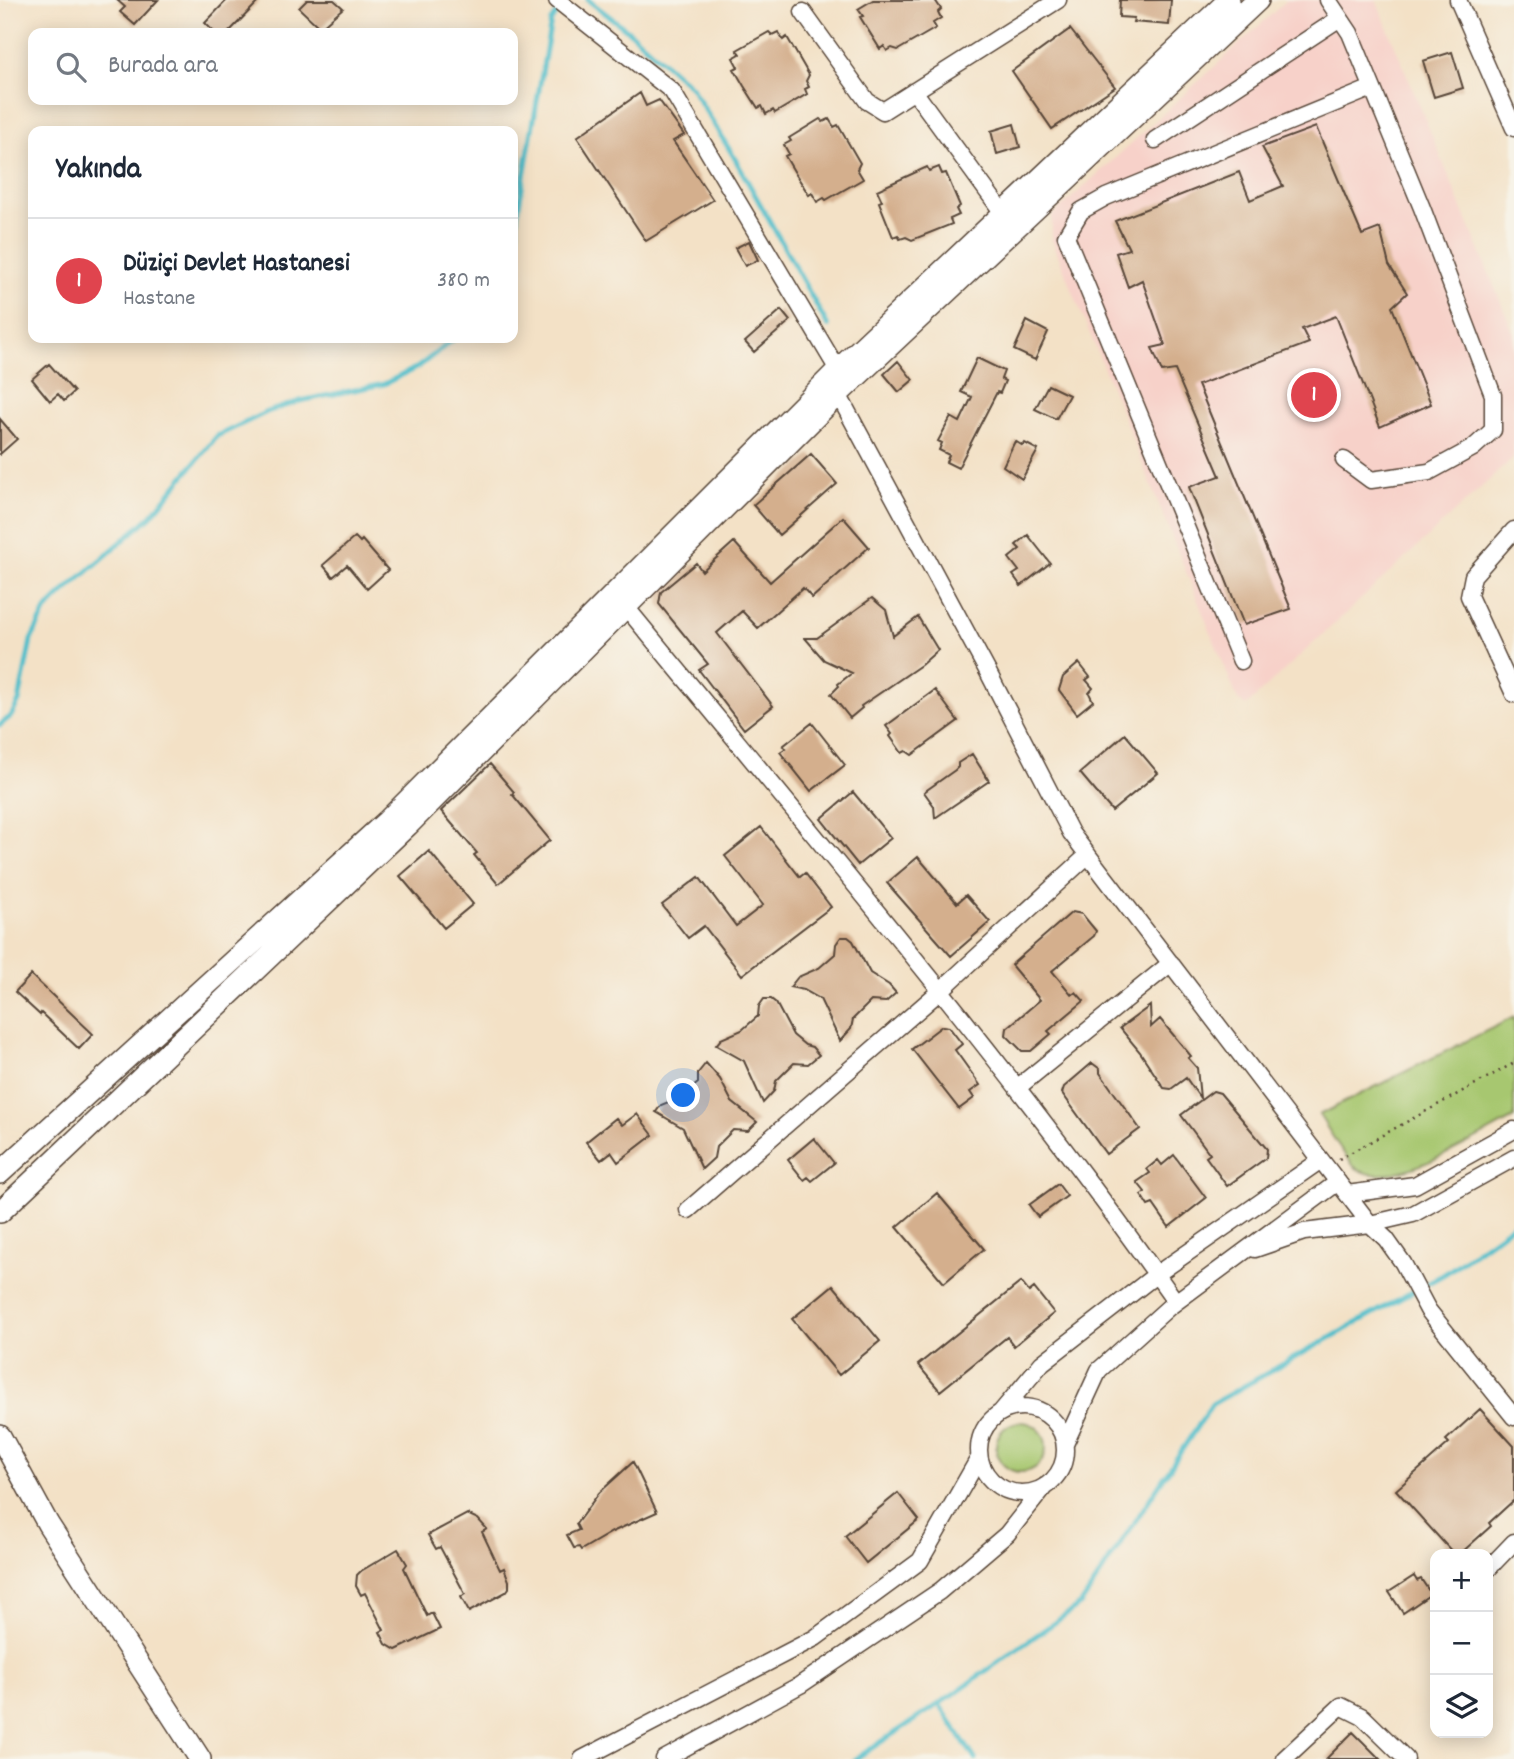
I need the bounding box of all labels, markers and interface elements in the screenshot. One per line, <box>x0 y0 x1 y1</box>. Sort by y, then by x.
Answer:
search box <box>28 28 518 105</box>
icon: search <box>52 48 90 86</box>
text: Burada ara <box>108 48 218 85</box>
text: Yakında <box>56 150 141 193</box>
text: Düziçi Devlet Hastanesi <box>123 246 350 283</box>
text: 1 <box>76 265 82 298</box>
text: 380 m <box>437 265 490 298</box>
text: Hastane <box>123 283 195 316</box>
pin: 1 <box>1291 369 1337 421</box>
your location <box>666 1078 700 1112</box>
map controls <box>1430 1549 1493 1738</box>
button: + <box>1430 1549 1493 1612</box>
button: − <box>1430 1612 1493 1675</box>
button: layers <box>1430 1675 1493 1738</box>

